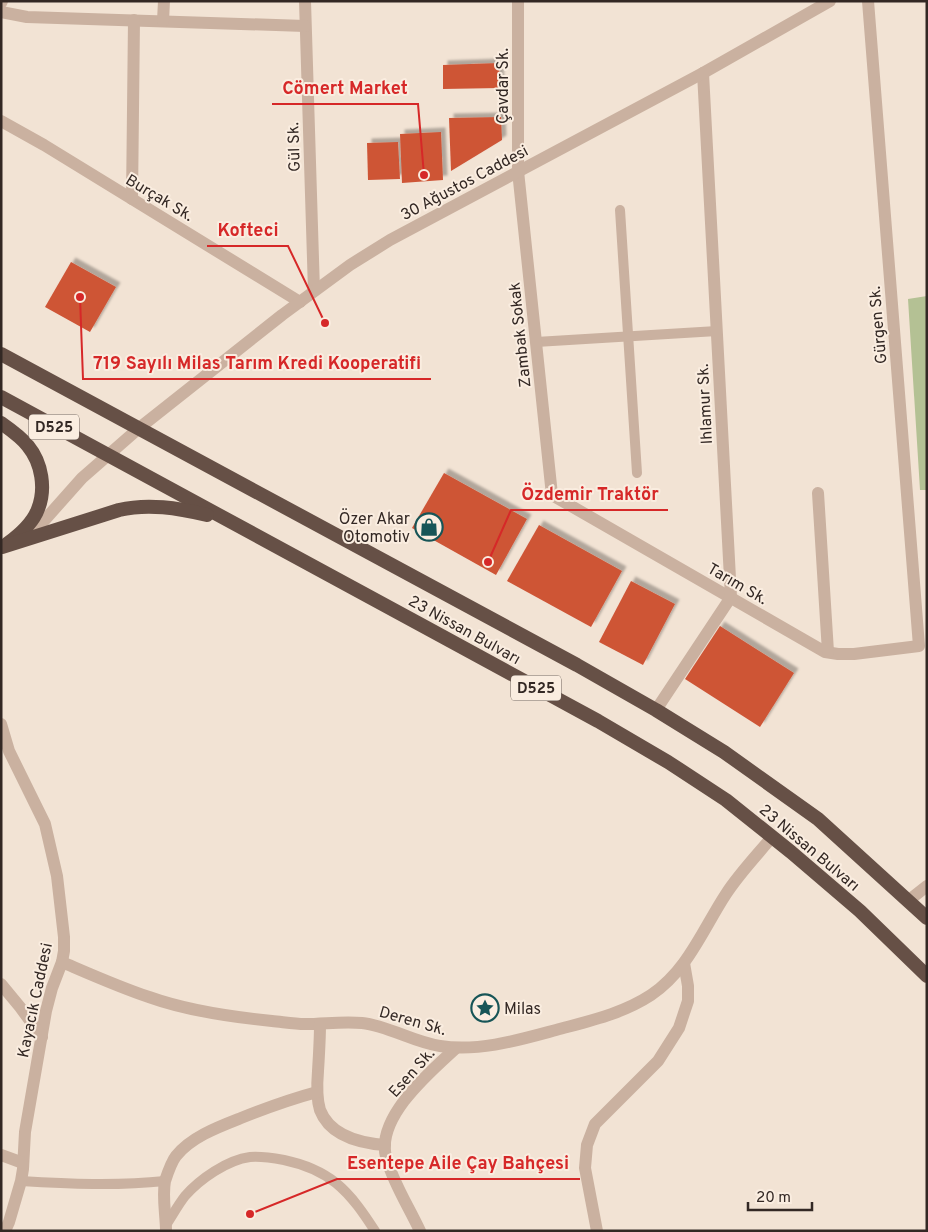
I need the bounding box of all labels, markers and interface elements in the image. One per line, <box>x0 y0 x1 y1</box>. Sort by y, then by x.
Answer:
street label: Çavdar Sk. <box>494 48 514 124</box>
callout: Cömert Market <box>272 71 418 104</box>
text: Cömert Market <box>282 78 408 101</box>
street label: Gül Sk. <box>284 122 306 172</box>
street label: 30 Ağustos Caddesi <box>398 142 532 226</box>
street label: Burçak Sk. <box>121 171 197 227</box>
callout: Kofteci <box>207 213 288 246</box>
text: Kofteci <box>217 220 279 243</box>
street label: Zambak Sokak <box>506 281 536 388</box>
street label: Gürgen Sk. <box>866 285 892 365</box>
callout: 719 Sayılı Milas Tarım Kredi Kooperatifi <box>83 346 431 379</box>
text: 719 Sayılı Milas Tarım Kredi Kooperatifi <box>93 353 421 376</box>
street label: Ihlamur Sk. <box>694 363 718 445</box>
road number: D525 <box>29 414 79 440</box>
callout: Özdemir Traktör <box>511 477 668 510</box>
text: Özdemir Traktör <box>521 482 659 507</box>
place label: Özer Akar Otomotiv <box>339 508 410 548</box>
shop icon: Özer Akar Otomotiv <box>414 512 444 542</box>
street label: Tarım Sk. <box>703 559 771 610</box>
street label: 23 Nissan Bulvarı <box>404 592 524 670</box>
road number: D525 <box>511 676 561 700</box>
street label: 23 Nissan Bulvarı <box>754 801 863 896</box>
street label: Kayacık Caddesi <box>14 941 58 1060</box>
place icon: Milas <box>470 993 500 1023</box>
place label: Milas <box>504 1000 541 1020</box>
street label: Deren Sk. <box>377 1003 448 1041</box>
street label: Esen Sk. <box>385 1044 440 1102</box>
callout: Esentepe Aile Çay Bahçesi <box>337 1146 580 1179</box>
text: Esentepe Aile Çay Bahçesi <box>347 1153 569 1176</box>
scale bar <box>748 1180 812 1212</box>
text: 20 m <box>756 1189 791 1208</box>

